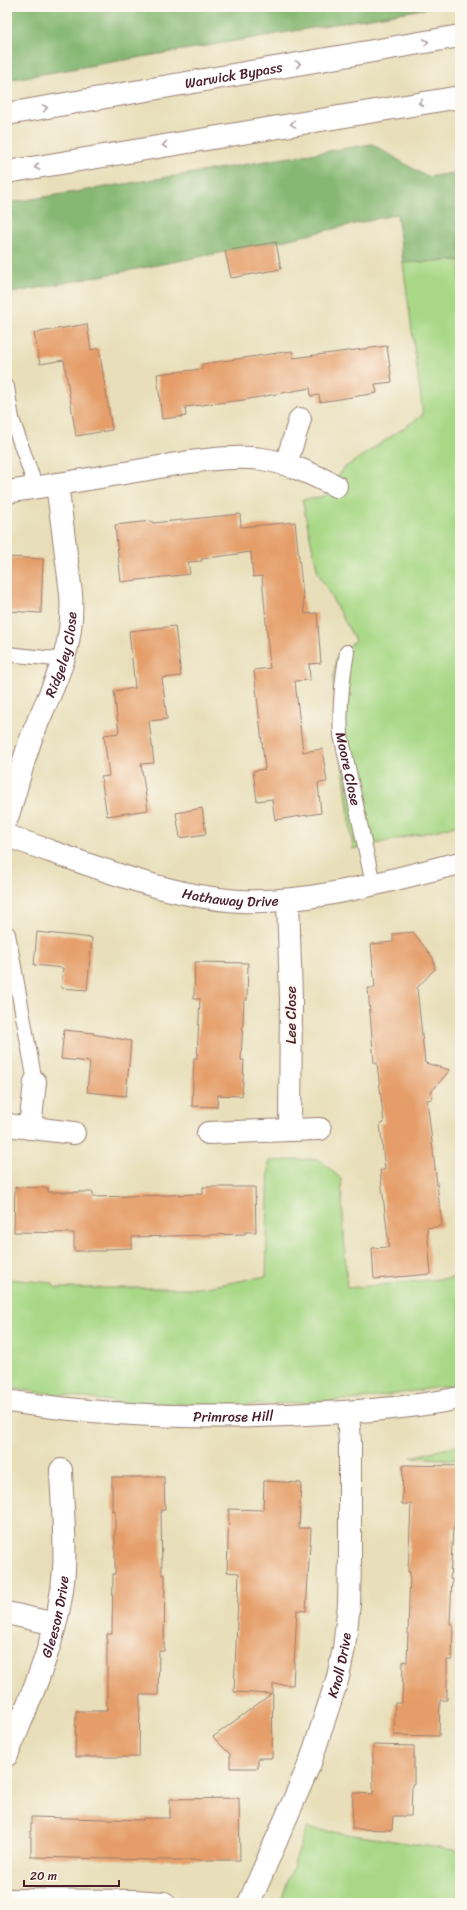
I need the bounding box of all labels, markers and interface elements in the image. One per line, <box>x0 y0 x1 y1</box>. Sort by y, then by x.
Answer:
one-way arrow <box>423 38 429 47</box>
street label: Warwick Bypass <box>183 55 285 96</box>
one-way arrow <box>295 60 301 69</box>
one-way arrow <box>418 98 425 107</box>
one-way arrow <box>42 104 49 113</box>
one-way arrow <box>290 119 296 128</box>
one-way arrow <box>162 140 168 149</box>
one-way arrow <box>34 162 40 170</box>
street label: Ridgeley Close <box>38 611 84 702</box>
street label: Moore Close <box>328 730 368 808</box>
street label: Hathaway Drive <box>180 881 280 914</box>
street label: Lee Close <box>279 986 304 1044</box>
street label: Primrose Hill <box>193 1404 275 1430</box>
street label: Gleeson Drive <box>34 1575 77 1661</box>
street label: Knoll Drive <box>320 1631 359 1701</box>
scale bar <box>24 1862 119 1888</box>
text: 20 m <box>30 1865 57 1887</box>

